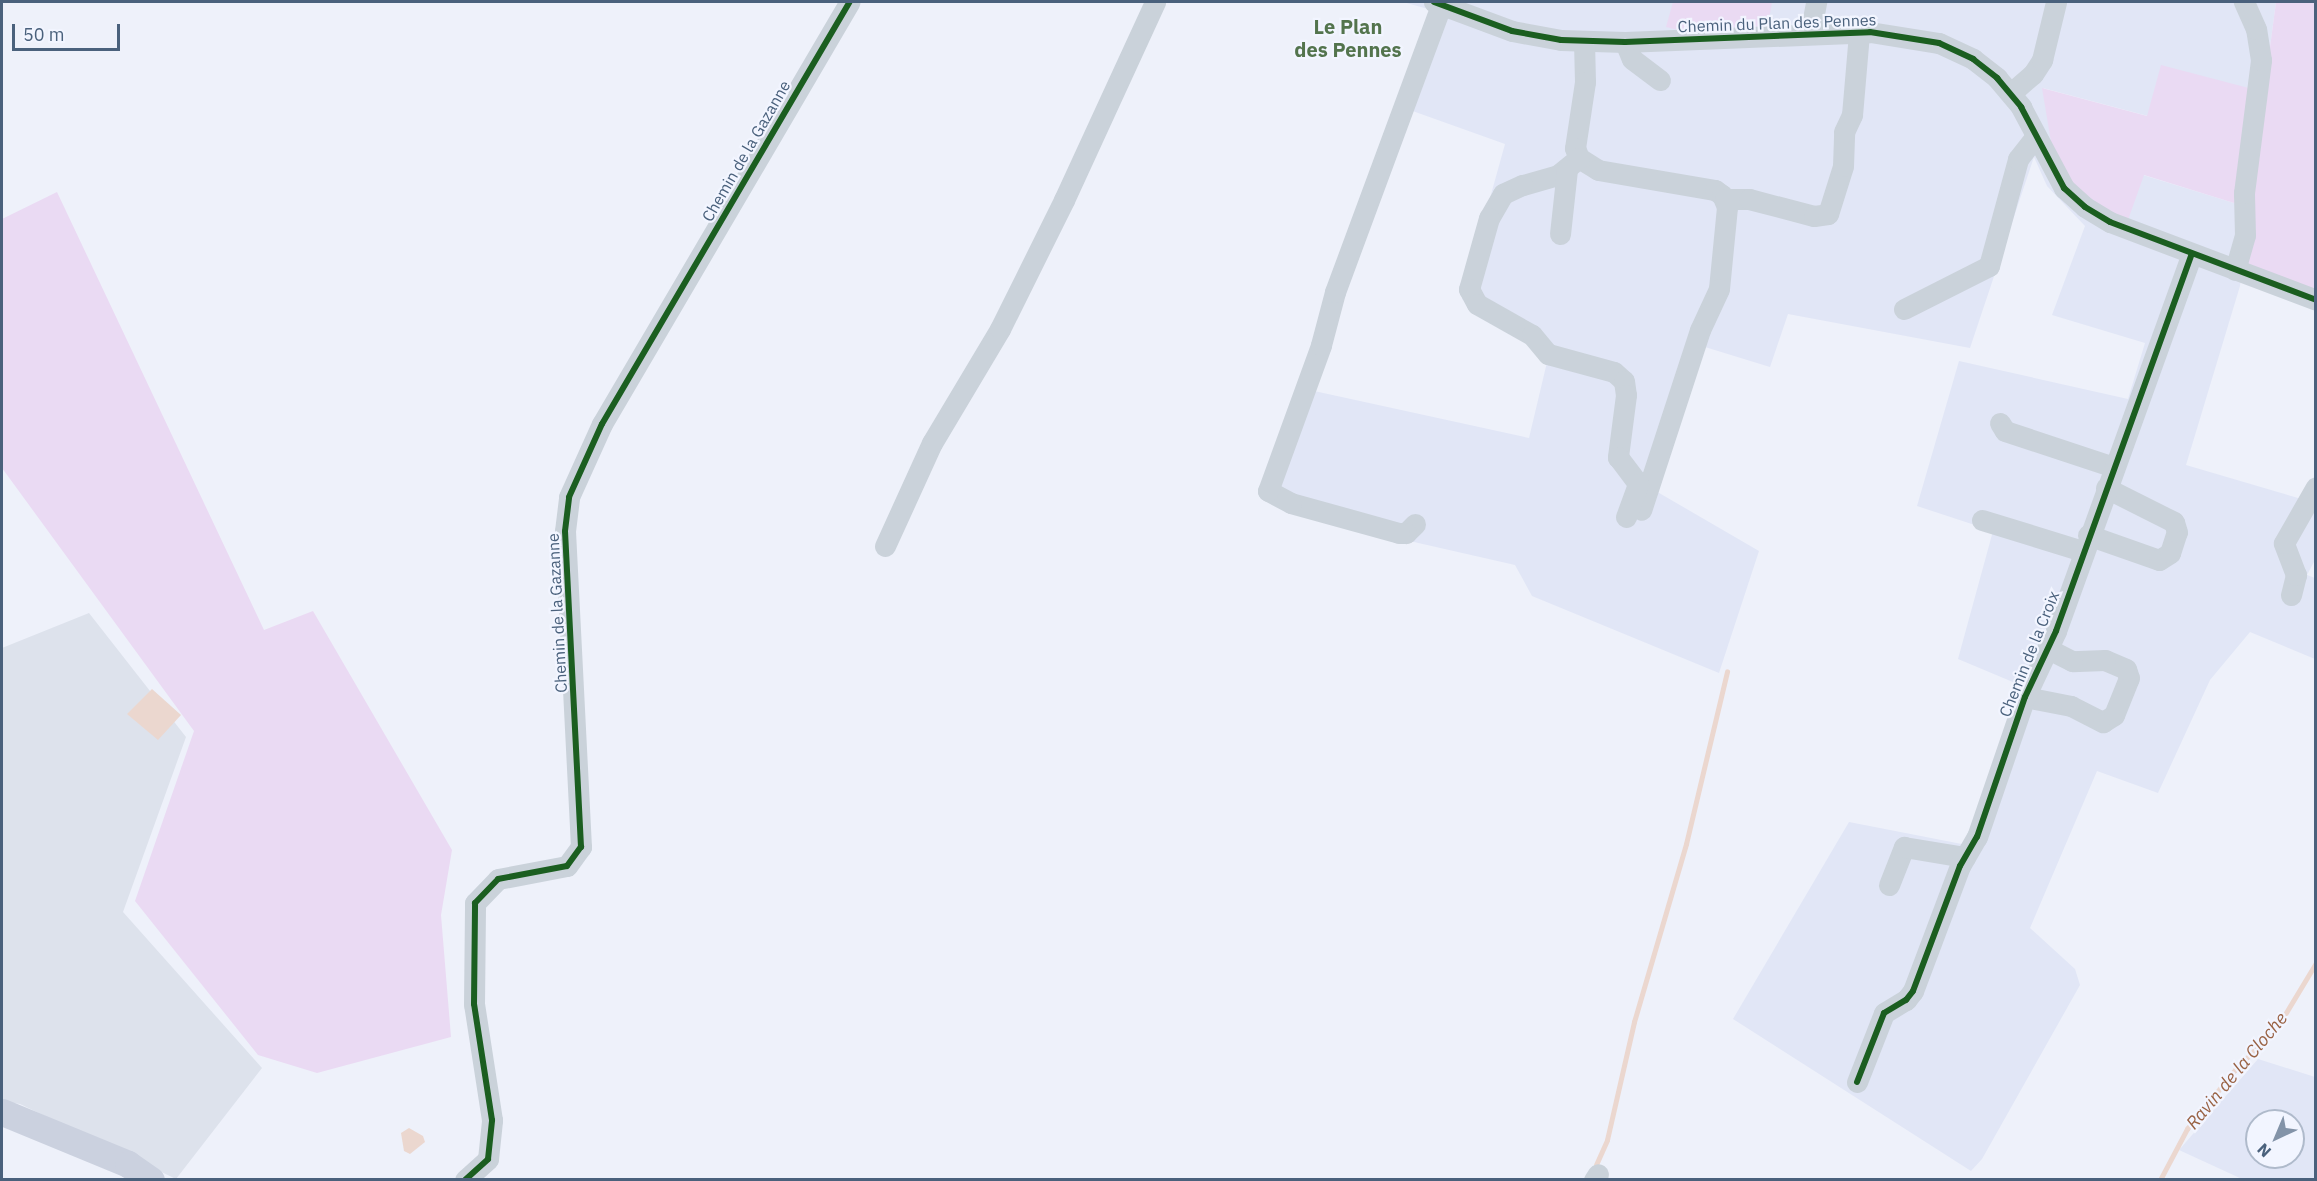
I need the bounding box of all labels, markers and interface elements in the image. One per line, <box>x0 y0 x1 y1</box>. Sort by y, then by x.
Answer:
street label: Chemin du Plan des Pennes <box>1677 10 1877 36</box>
scale bar <box>15 12 123 50</box>
district label: Le Plan des Pennes <box>1294 14 1402 61</box>
text: 50 m <box>23 23 65 46</box>
street label: Chemin de la Gazanne <box>698 77 794 225</box>
street label: Chemin de la Gazanne <box>543 533 571 693</box>
street label: Chemin de la Croix <box>1995 588 2063 720</box>
water label: Ravin de la Cloche <box>2182 1008 2292 1134</box>
north arrow <box>2245 1109 2305 1169</box>
text: N <box>2253 1139 2275 1162</box>

